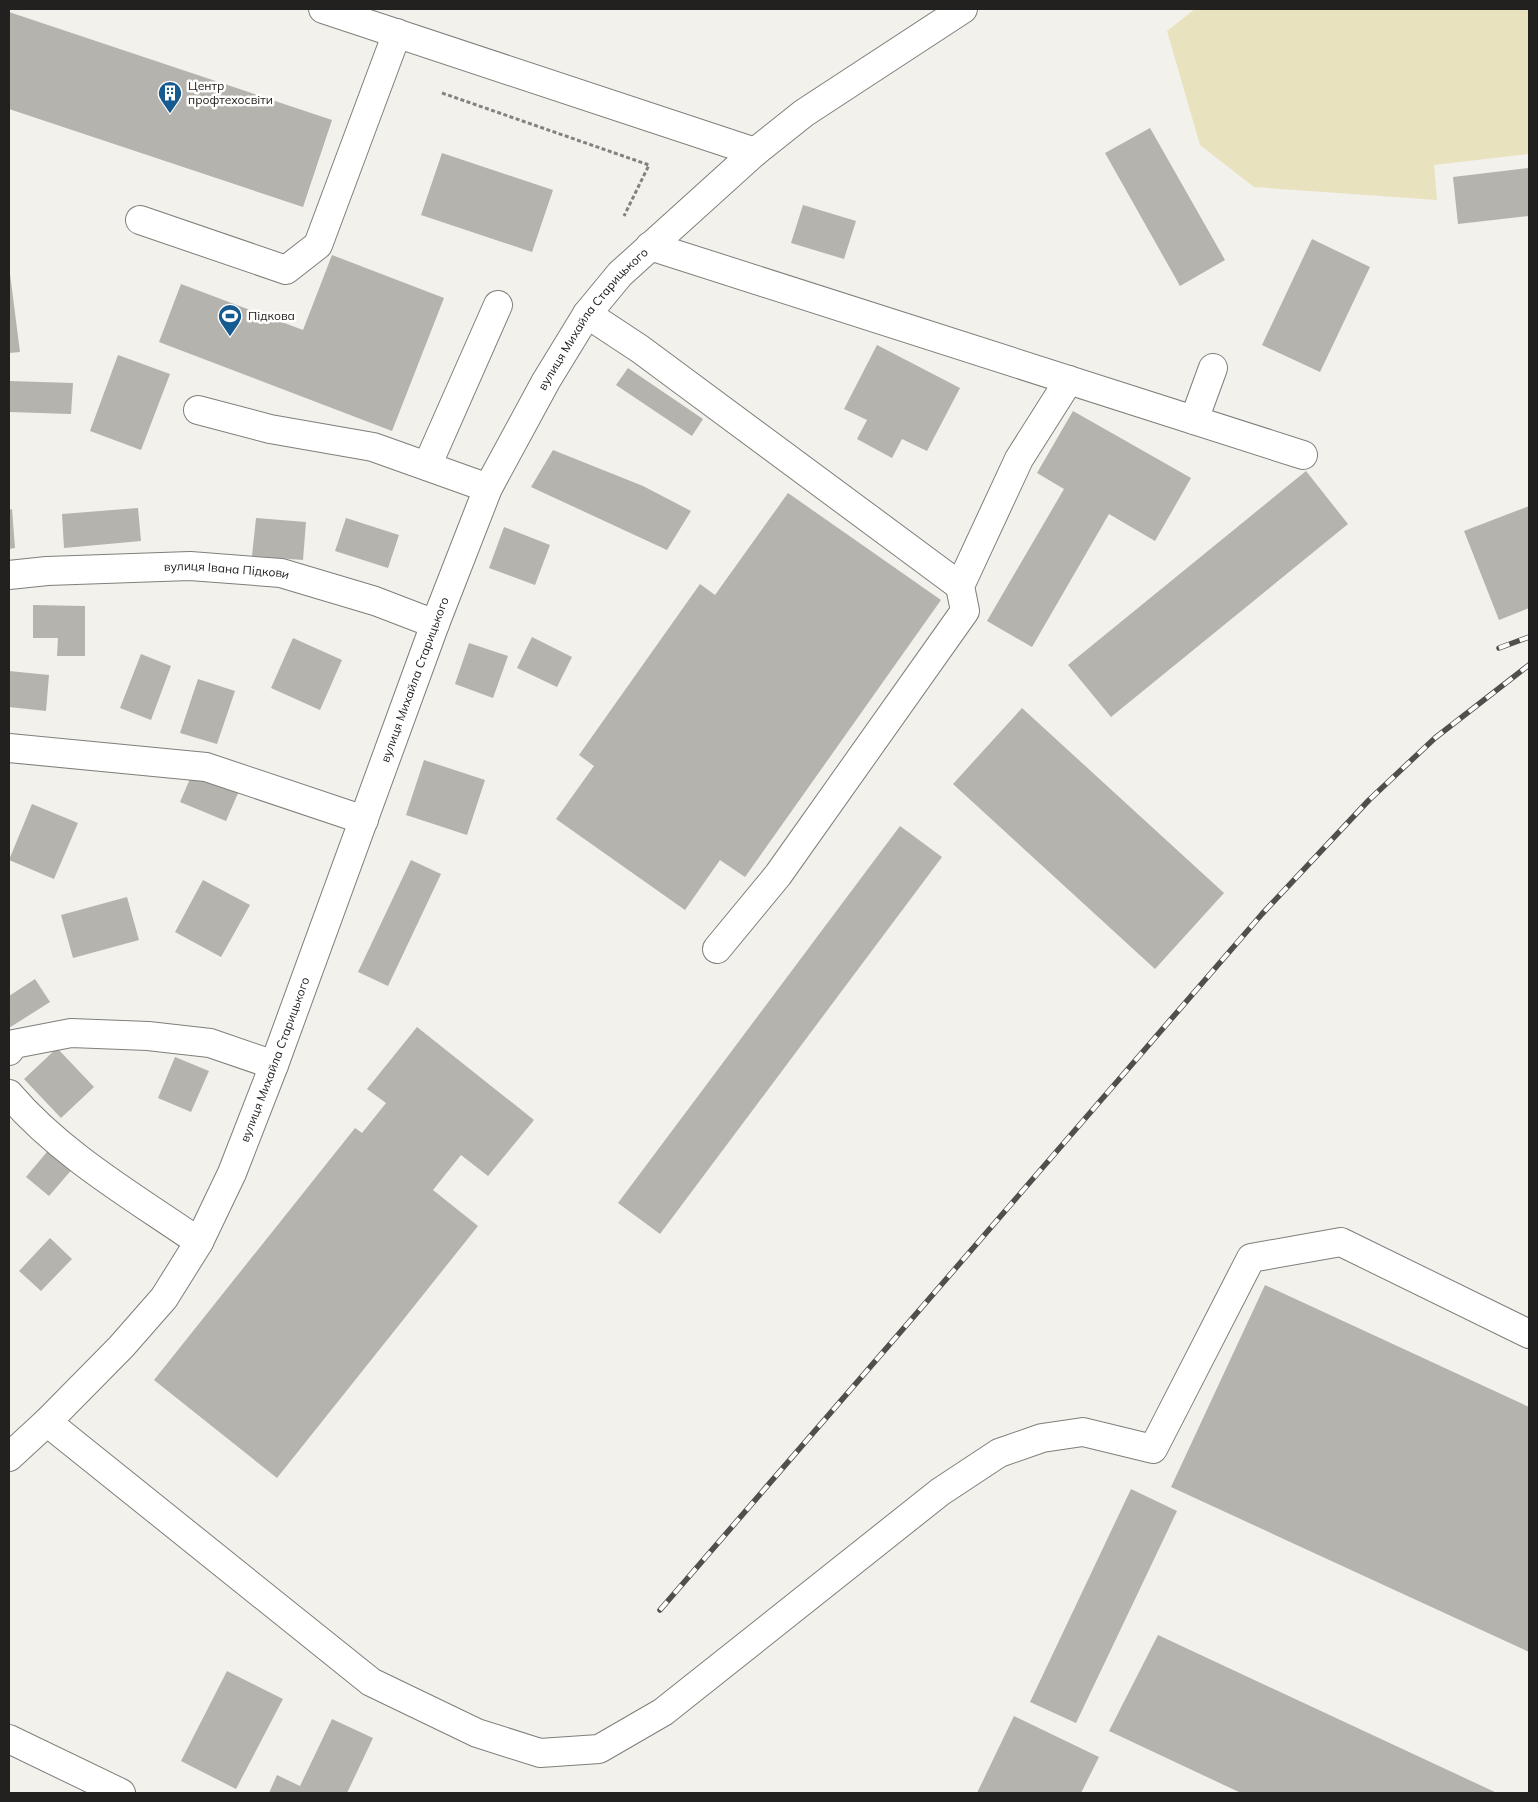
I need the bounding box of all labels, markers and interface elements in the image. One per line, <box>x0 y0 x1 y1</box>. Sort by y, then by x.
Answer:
place label: Центр профтехосвіти <box>188 78 273 107</box>
building icon: Центр профтехосвіти <box>157 80 183 114</box>
street label: вулиця Михайла Старицького <box>535 244 651 393</box>
sports icon: Підкова <box>217 303 243 337</box>
place label: Підкова <box>248 308 295 323</box>
street label: вулиця Івана Підкови <box>164 558 291 582</box>
street label: вулиця Михайла Старицького <box>377 595 452 764</box>
street label: вулиця Михайла Старицького <box>237 975 312 1144</box>

